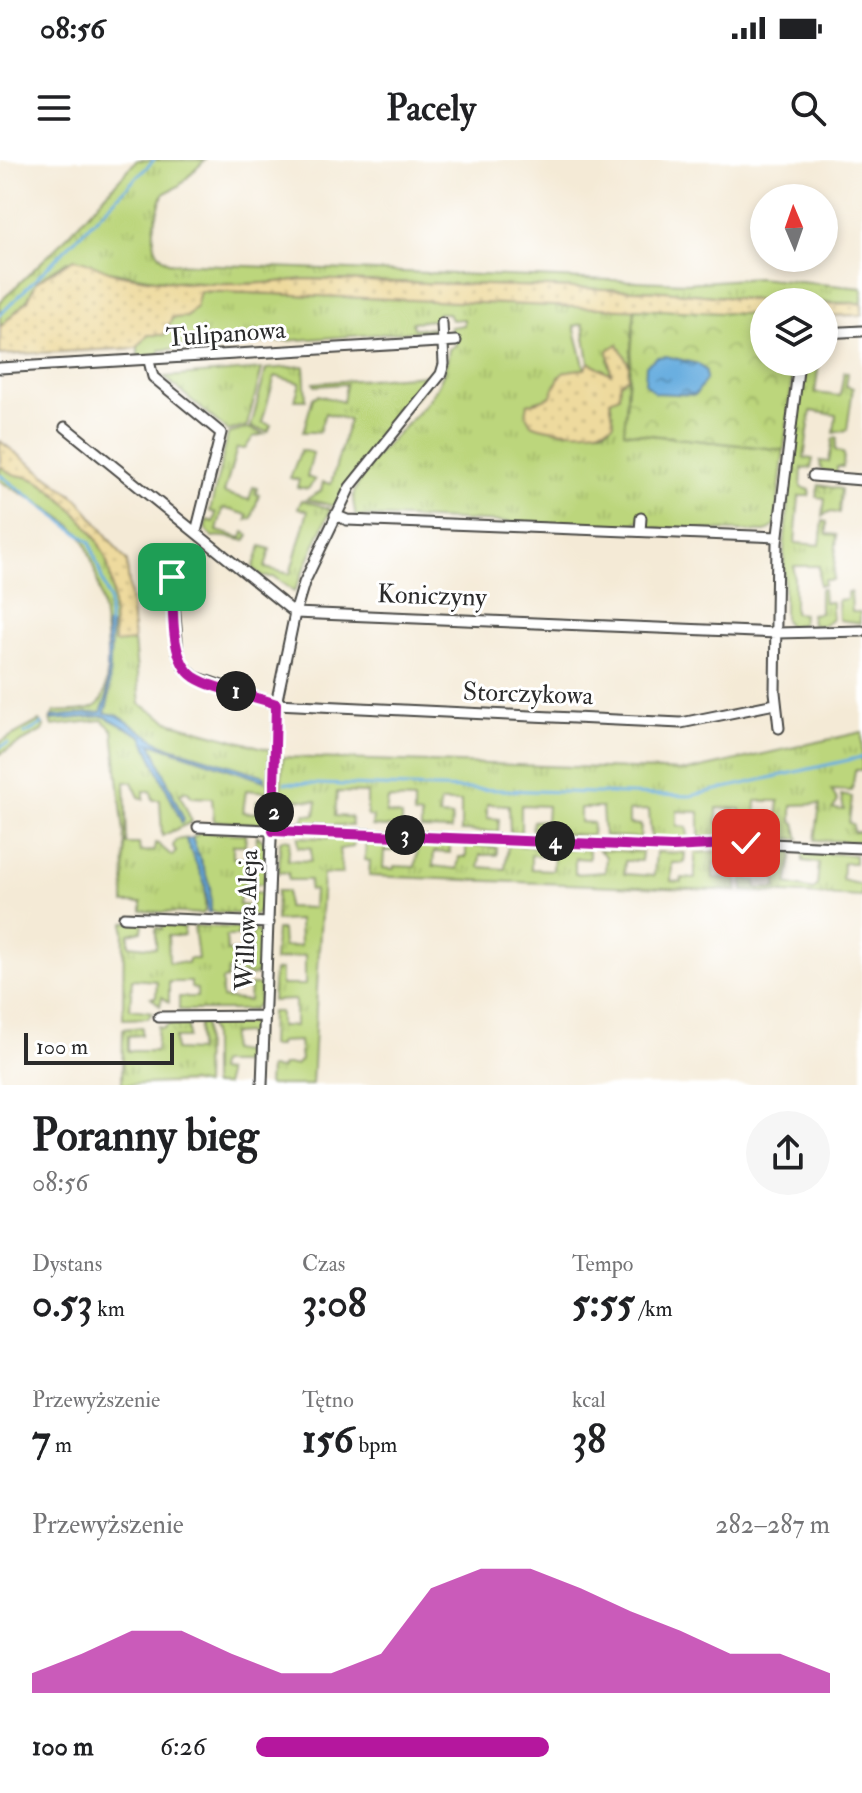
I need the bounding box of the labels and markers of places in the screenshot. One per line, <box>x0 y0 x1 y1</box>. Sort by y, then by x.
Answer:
pin <box>138 543 206 611</box>
pin: 1 <box>216 671 256 711</box>
pin: 2 <box>254 792 294 832</box>
pin <box>712 809 780 877</box>
pin: 3 <box>385 815 425 855</box>
pin: 4 <box>535 821 575 861</box>

